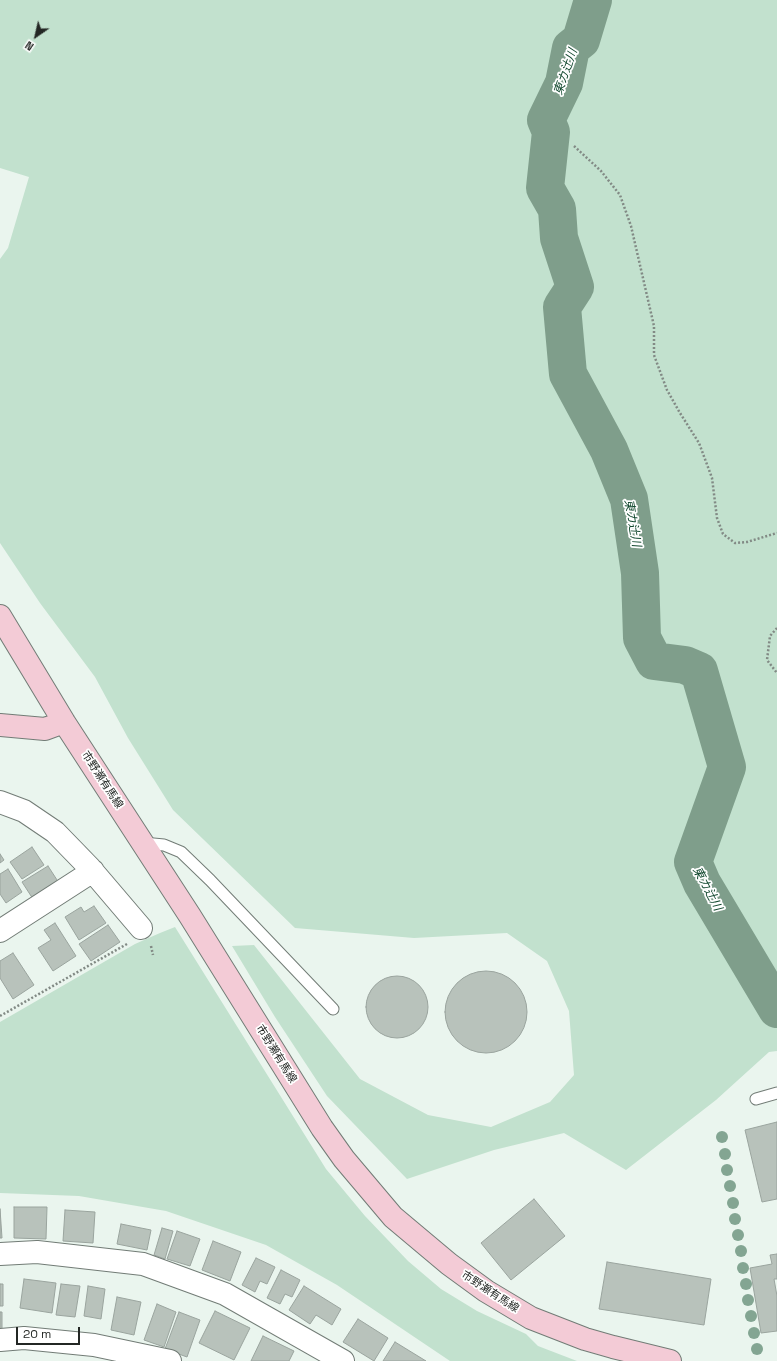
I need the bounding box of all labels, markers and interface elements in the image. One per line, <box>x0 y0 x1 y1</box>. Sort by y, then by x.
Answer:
north arrow <box>16 16 56 56</box>
text: N <box>22 38 36 54</box>
water label: 東カ辻川 <box>551 47 581 97</box>
water label: 東カ辻川 <box>621 498 643 548</box>
street label: 市野瀬有馬線 <box>78 749 126 811</box>
water label: 東カ辻川 <box>689 864 725 914</box>
street label: 市野瀬有馬線 <box>253 1023 299 1085</box>
street label: 市野瀬有馬線 <box>459 1268 521 1316</box>
scale bar <box>18 1319 82 1345</box>
text: 20 m <box>23 1326 51 1342</box>

